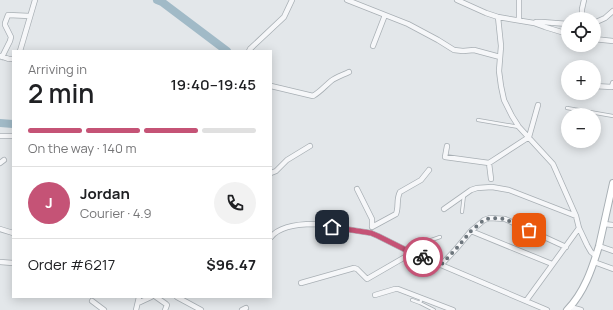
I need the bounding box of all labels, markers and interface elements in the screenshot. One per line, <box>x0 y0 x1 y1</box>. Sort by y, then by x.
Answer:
map controls <box>561 12 601 148</box>
button: locate <box>561 12 601 52</box>
text: Arriving in <box>28 60 87 78</box>
button: + <box>561 60 601 100</box>
text: 19:40–19:45 <box>170 74 256 95</box>
text: 2 min <box>28 75 94 111</box>
button: − <box>561 108 601 148</box>
text: On the way · 140 m <box>28 139 137 157</box>
button: phone <box>214 182 256 224</box>
text: Jordan <box>80 183 130 204</box>
text: J <box>45 192 53 213</box>
text: Courier · 4.9 <box>80 204 152 222</box>
pin <box>315 210 349 244</box>
pin <box>512 213 546 247</box>
icon: home <box>321 216 343 238</box>
icon: bag <box>518 219 540 241</box>
courier <box>403 237 443 277</box>
icon: bike <box>412 246 434 268</box>
text: Order #6217 <box>28 254 115 275</box>
text: $96.47 <box>206 254 256 275</box>

